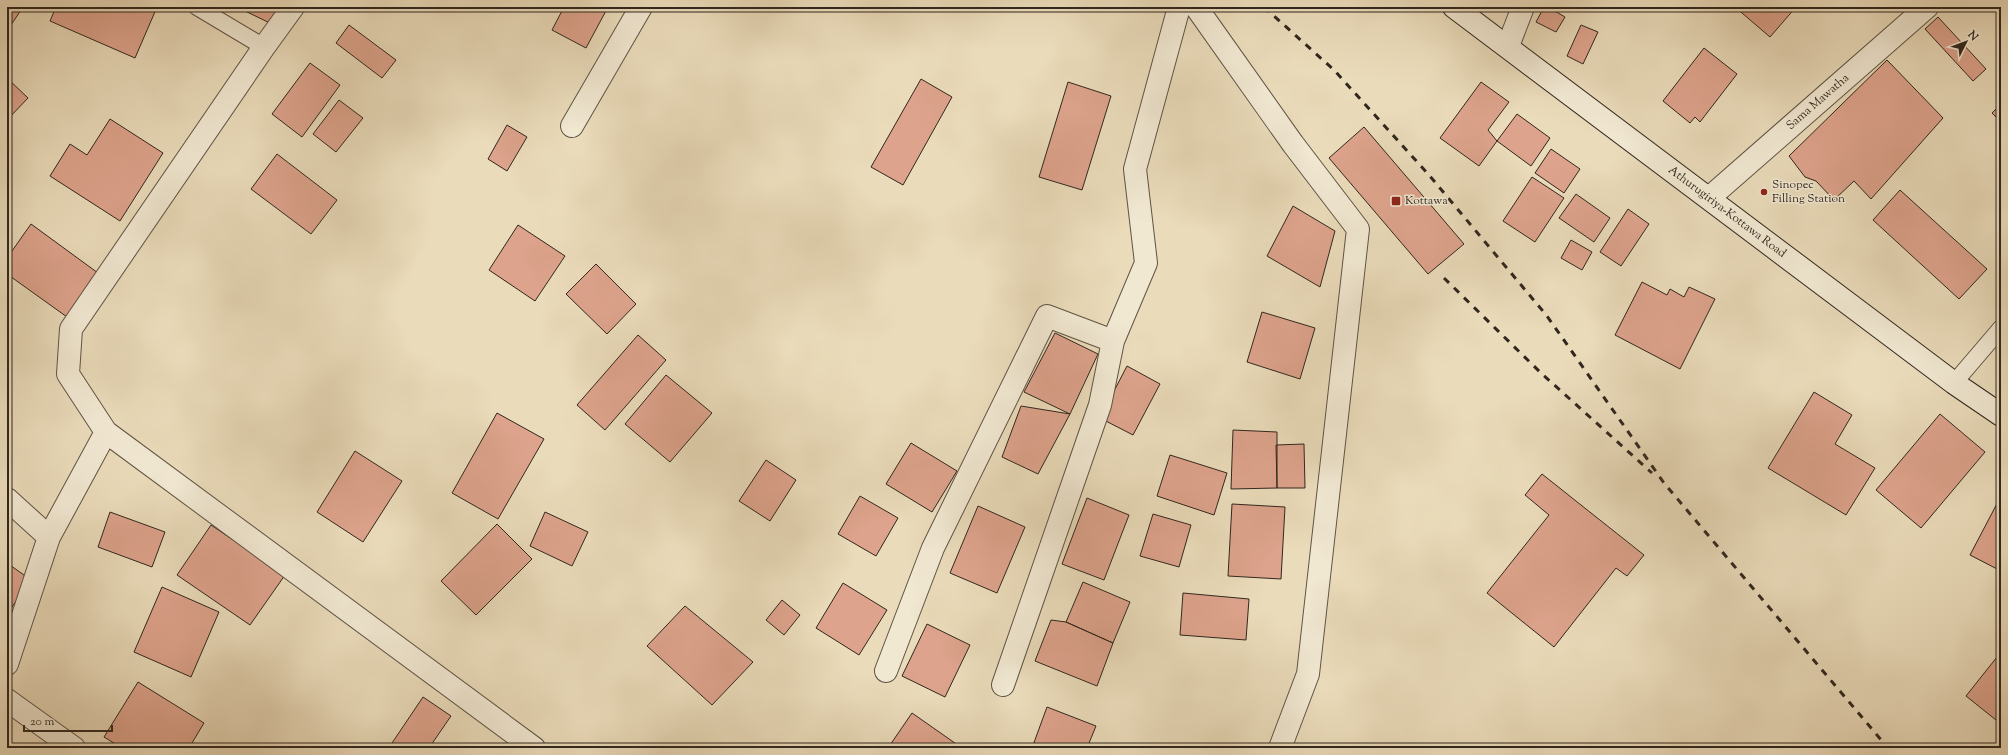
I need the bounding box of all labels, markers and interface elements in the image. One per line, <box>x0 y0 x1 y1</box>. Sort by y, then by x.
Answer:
north arrow <box>1946 22 1986 62</box>
text: N <box>1963 27 1982 45</box>
street label: Sama Mawatha <box>1783 69 1854 134</box>
street label: Athurugiriya-Kottawa Road <box>1664 162 1790 263</box>
place label: Sinopec Filling Station <box>1772 176 1845 208</box>
marker: Sinopec Filling Station <box>1759 187 1769 197</box>
place label: Kottawa <box>1405 192 1448 210</box>
marker: Kottawa <box>1390 195 1402 207</box>
scale bar <box>24 707 112 733</box>
text: 20 m <box>30 713 55 731</box>

